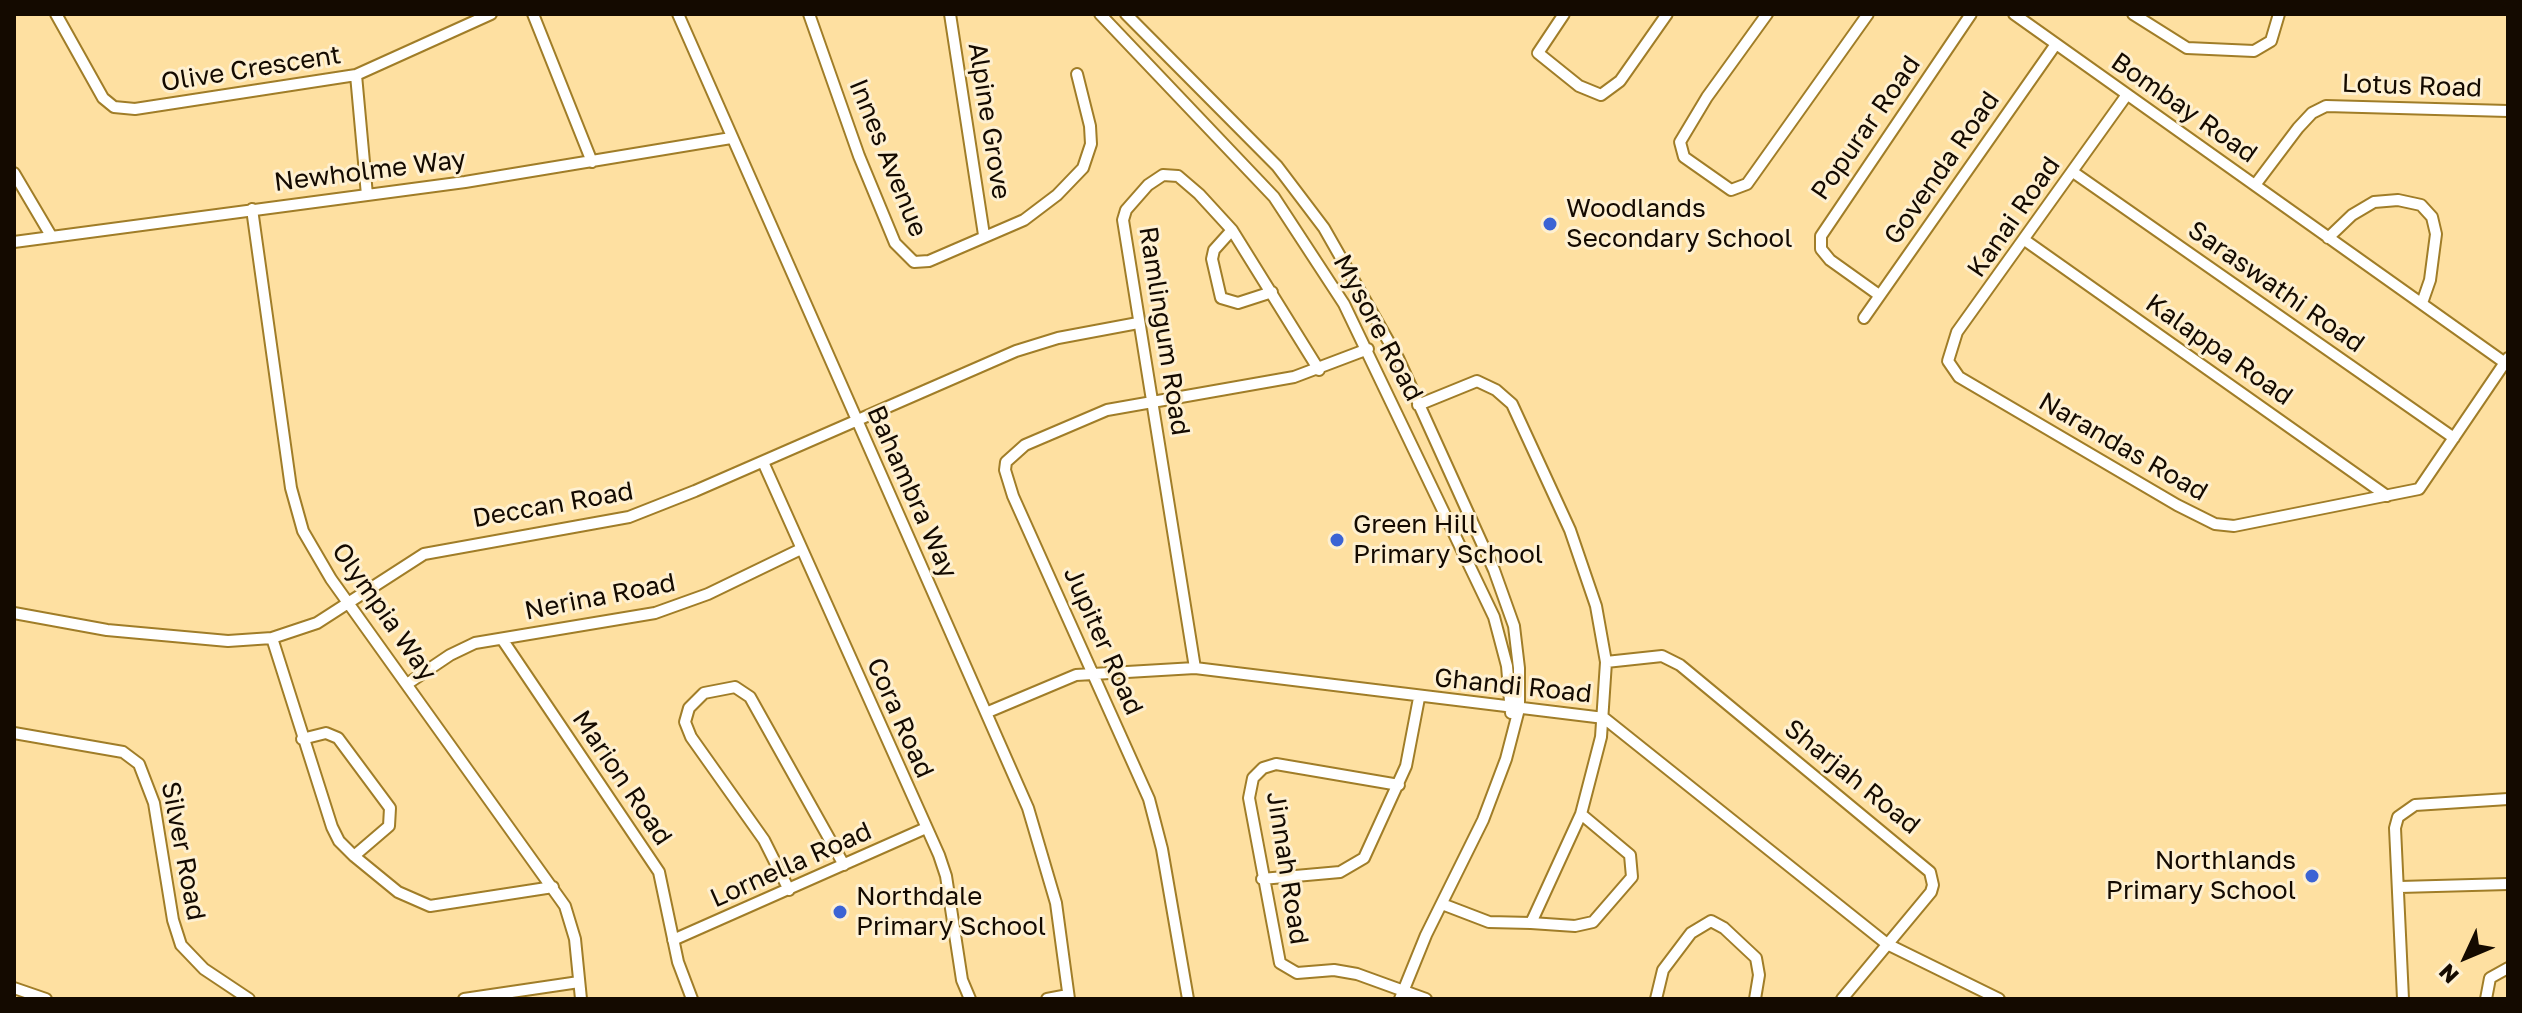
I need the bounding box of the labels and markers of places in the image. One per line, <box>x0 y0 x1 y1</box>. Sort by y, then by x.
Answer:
place label: Woodlands Secondary School <box>1566 193 1792 254</box>
marker: Woodlands Secondary School <box>1541 215 1559 233</box>
place label: Green Hill Primary School <box>1353 509 1543 570</box>
marker: Green Hill Primary School <box>1328 531 1346 549</box>
place label: Northlands Primary School <box>2106 845 2296 906</box>
marker: Northlands Primary School <box>2303 867 2321 885</box>
place label: Northdale Primary School <box>856 881 1046 942</box>
marker: Northdale Primary School <box>831 903 849 921</box>

